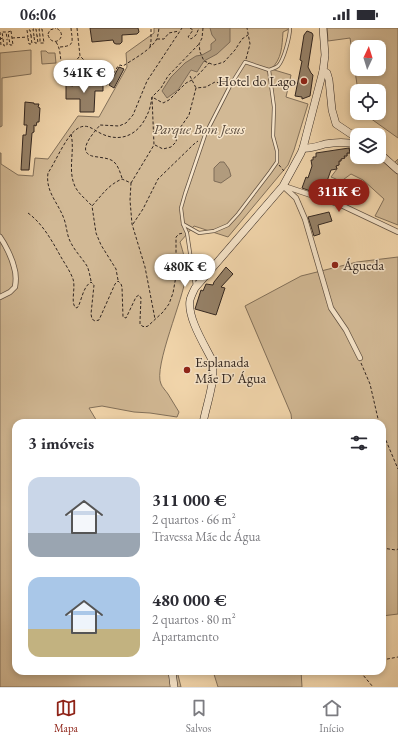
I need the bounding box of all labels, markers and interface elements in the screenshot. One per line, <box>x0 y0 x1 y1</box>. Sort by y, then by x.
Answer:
text: 06:06 <box>20 5 56 24</box>
north arrow <box>350 40 386 76</box>
map controls <box>350 40 386 164</box>
pin: 541K € <box>51 60 117 94</box>
text: 541K € <box>62 64 106 81</box>
place label: Hotel do Lago <box>218 72 296 90</box>
marker: Hotel do Lago <box>299 76 309 86</box>
button: locate <box>350 84 386 120</box>
park label: Parque Bom Jesus <box>153 120 245 139</box>
button: layers <box>350 128 386 164</box>
pin: 311K € <box>306 179 372 213</box>
text: 311K € <box>317 183 361 200</box>
pin: 480K € <box>152 254 218 288</box>
place label: Águeda <box>342 256 385 274</box>
text: 480K € <box>163 258 207 275</box>
marker: Águeda <box>330 260 340 270</box>
place label: Esplanada Mãe D' Água <box>195 353 266 387</box>
marker: Esplanada Mãe D' Água <box>182 365 192 375</box>
text: 3 imóveis <box>28 432 94 454</box>
icon: filters <box>348 432 370 454</box>
text: 311 000 € <box>152 489 227 511</box>
icon: home <box>60 493 108 541</box>
text: 2 quartos · 66 m² <box>152 511 236 528</box>
text: Travessa Mãe de Água <box>152 528 261 545</box>
text: 480 000 € <box>152 589 227 611</box>
icon: home <box>60 593 108 641</box>
text: 2 quartos · 80 m² <box>152 611 236 628</box>
text: Apartamento <box>152 628 219 645</box>
tab: Mapa <box>54 697 78 735</box>
tab: Salvos <box>186 697 211 735</box>
tab: Início <box>319 697 344 735</box>

